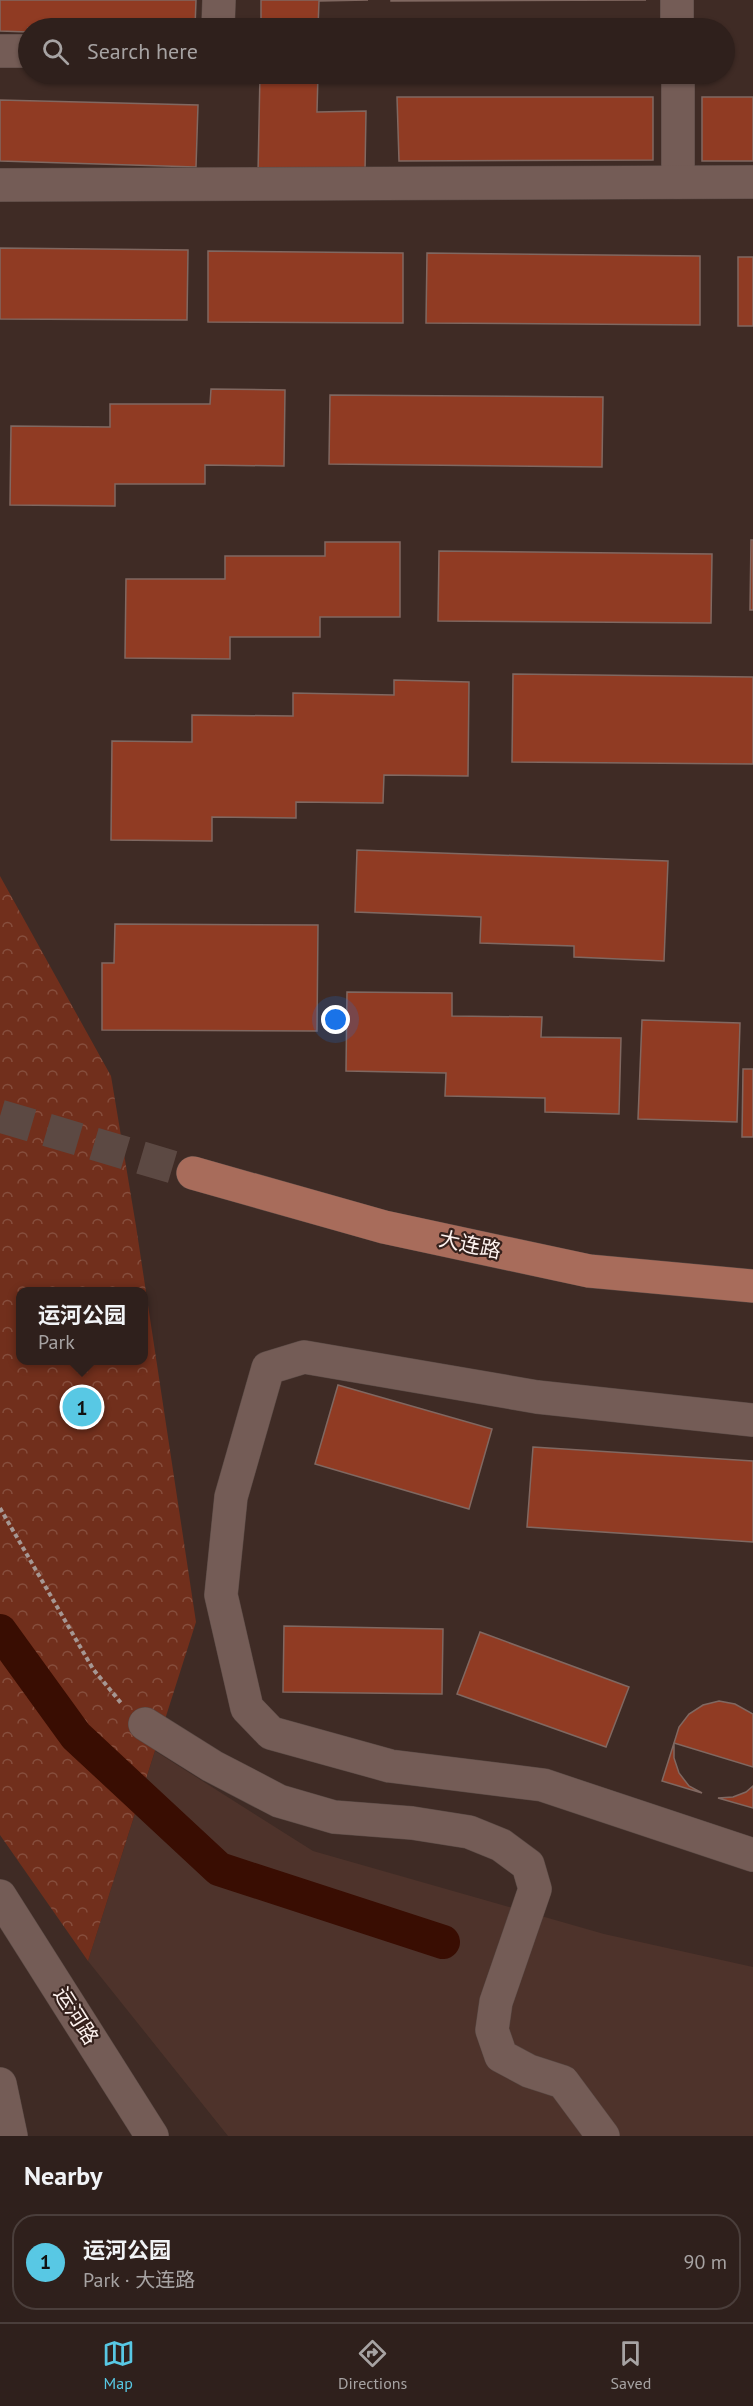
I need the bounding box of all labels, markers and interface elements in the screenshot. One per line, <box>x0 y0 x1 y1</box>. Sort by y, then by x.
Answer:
search box <box>18 18 735 84</box>
icon: search <box>39 35 72 68</box>
text: Search here <box>87 37 198 65</box>
your location <box>321 1005 350 1034</box>
street label: 大连路 <box>436 1225 504 1264</box>
popup <box>16 1287 148 1365</box>
text: 运河公园 <box>38 1301 126 1329</box>
text: Park <box>38 1329 75 1355</box>
pin: 1 <box>62 1384 101 1430</box>
street label: 运河路 <box>48 1982 105 2050</box>
text: Nearby <box>24 2159 102 2192</box>
text: 运河公园 <box>83 2236 171 2264</box>
text: 1 <box>40 2249 51 2275</box>
text: 90 m <box>684 2249 727 2275</box>
text: Park · 大连路 <box>83 2267 195 2293</box>
tab: Map <box>102 2337 135 2393</box>
tab: Directions <box>338 2337 407 2393</box>
tab: Saved <box>611 2337 651 2393</box>

